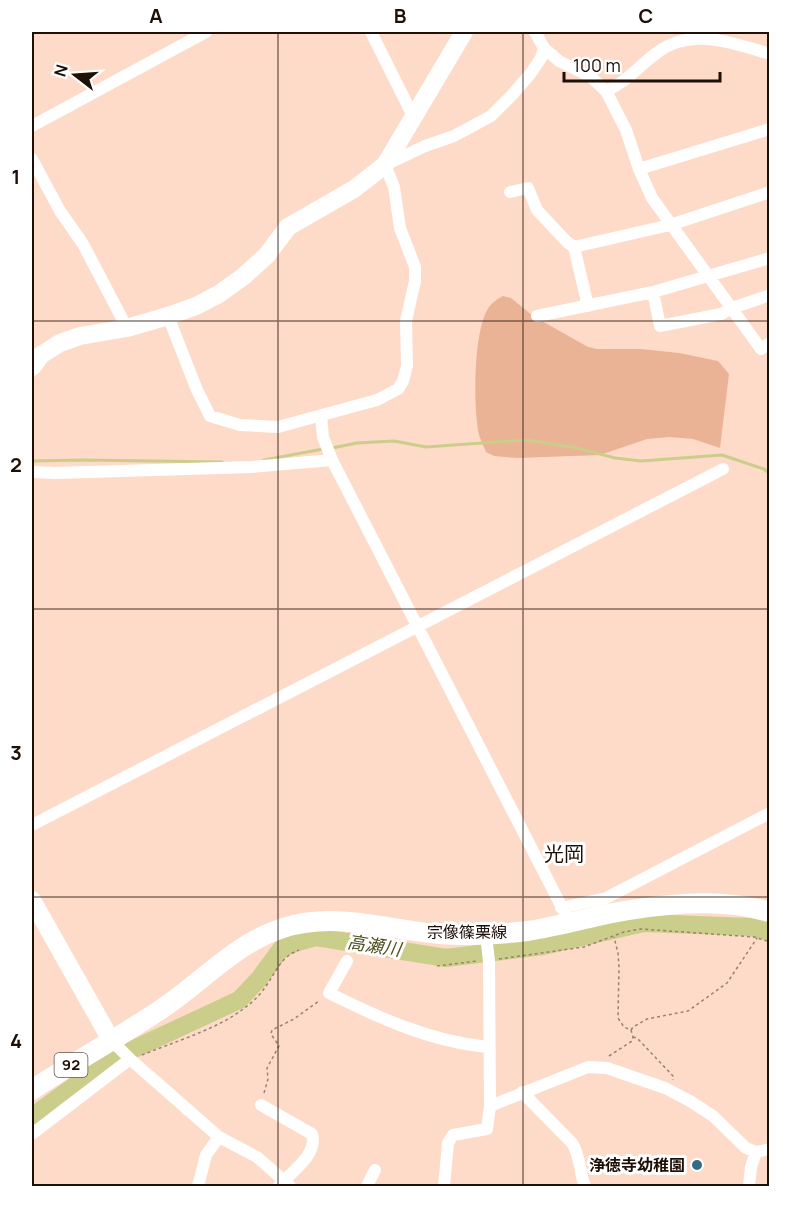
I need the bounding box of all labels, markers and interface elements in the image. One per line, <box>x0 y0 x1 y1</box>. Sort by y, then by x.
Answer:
text: A <box>149 2 163 29</box>
text: B <box>394 2 407 29</box>
text: C <box>639 2 653 29</box>
north arrow <box>45 45 105 105</box>
scale bar <box>564 45 720 83</box>
text: 100 m <box>573 53 621 77</box>
text: N <box>48 62 73 79</box>
text: 1 <box>12 163 20 190</box>
text: 2 <box>10 451 22 478</box>
text: 3 <box>10 739 22 766</box>
district label: 光岡 <box>544 840 584 867</box>
street label: 宗像篠栗線 <box>427 921 507 943</box>
water label: 高瀬川 <box>346 929 405 961</box>
text: 4 <box>10 1027 22 1054</box>
road number: 92 <box>54 1053 88 1077</box>
place label: 浄徳寺幼稚園 <box>589 1154 685 1176</box>
marker: 浄徳寺幼稚園 <box>690 1158 704 1172</box>

